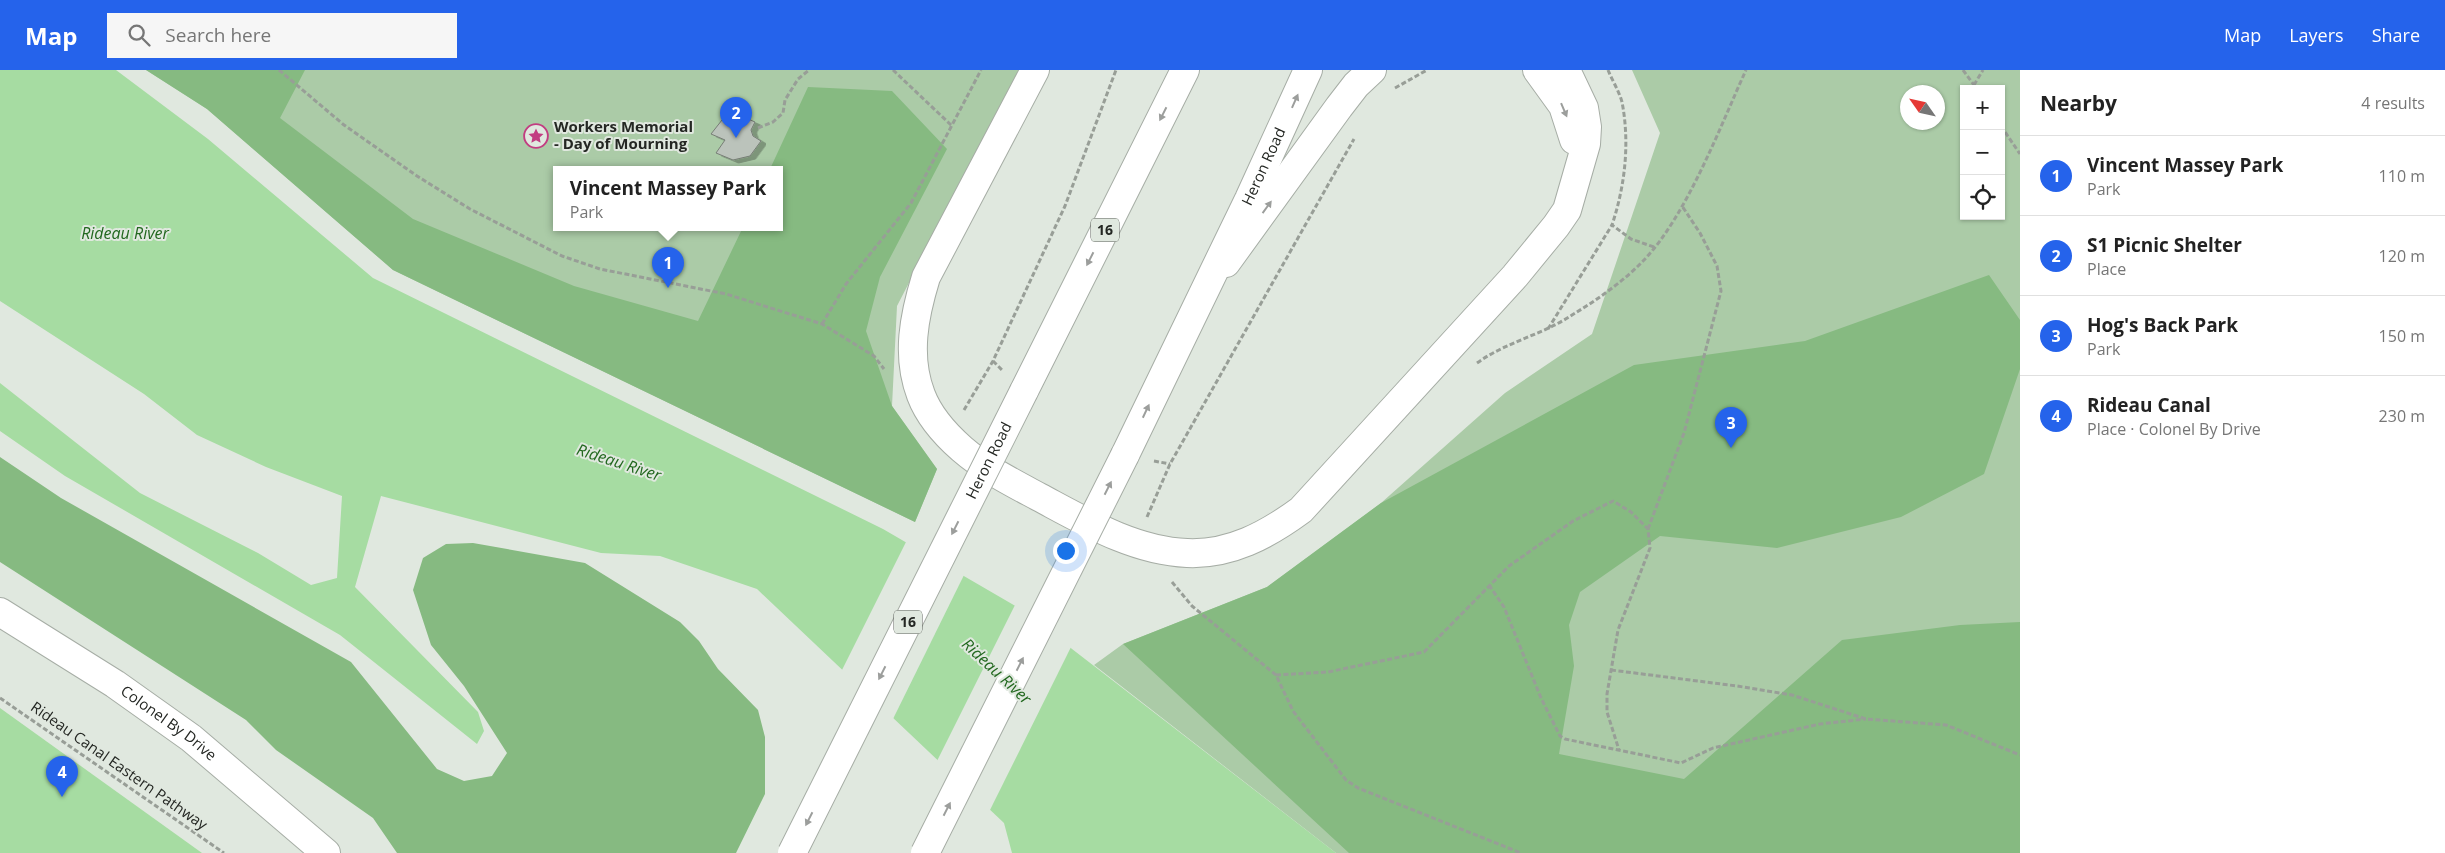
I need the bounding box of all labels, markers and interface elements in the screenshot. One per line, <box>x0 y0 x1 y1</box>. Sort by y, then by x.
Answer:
search box <box>107 13 457 58</box>
text: Map <box>25 19 77 52</box>
icon: search <box>125 21 153 49</box>
text: Search here <box>165 22 271 48</box>
text: Map <box>2224 23 2261 47</box>
text: Layers <box>2289 23 2344 47</box>
text: Share <box>2372 23 2420 47</box>
north arrow <box>1900 85 1945 130</box>
map controls <box>1960 85 2005 220</box>
button: + <box>1960 85 2005 130</box>
text: Nearby <box>2040 89 2117 117</box>
text: 4 results <box>2361 92 2425 114</box>
one-way arrow <box>1291 94 1299 108</box>
pin: 2 <box>720 97 752 138</box>
one-way arrow <box>1560 103 1568 118</box>
one-way arrow <box>1159 106 1167 121</box>
place label: Workers Memorial - Day of Mourning <box>554 116 693 153</box>
place icon: Workers Memorial - Day of Mourning <box>523 123 549 149</box>
street label: Heron Road <box>1236 124 1289 209</box>
button: − <box>1960 130 2005 175</box>
text: Vincent Massey Park <box>2087 152 2283 178</box>
text: 1 <box>2051 165 2061 187</box>
text: 110 m <box>2379 165 2425 187</box>
popup <box>553 166 783 231</box>
text: Vincent Massey Park <box>570 175 766 201</box>
button: locate <box>1960 175 2005 220</box>
text: Park <box>2087 178 2120 200</box>
one-way arrow <box>1262 200 1272 213</box>
text: Park <box>570 201 603 223</box>
road number: 16 <box>1091 218 1119 242</box>
water label: Rideau River <box>81 222 170 244</box>
text: S1 Picnic Shelter <box>2087 232 2242 258</box>
text: 2 <box>2051 245 2061 267</box>
text: 120 m <box>2379 245 2425 267</box>
pin: 1 <box>652 247 684 288</box>
one-way arrow <box>1086 252 1094 266</box>
text: Place <box>2087 258 2126 280</box>
text: Hog's Back Park <box>2087 312 2238 338</box>
text: 3 <box>2051 325 2061 347</box>
text: 150 m <box>2379 325 2425 347</box>
text: Park <box>2087 338 2120 360</box>
text: Rideau Canal <box>2087 392 2211 418</box>
one-way arrow <box>1142 404 1150 418</box>
text: 4 <box>2051 405 2061 427</box>
text: 230 m <box>2379 405 2425 427</box>
pin: 3 <box>1715 407 1747 448</box>
street label: Heron Road <box>960 418 1016 502</box>
text: Place · Colonel By Drive <box>2087 418 2261 440</box>
water label: Rideau River <box>574 438 665 486</box>
one-way arrow <box>1104 480 1113 495</box>
one-way arrow <box>951 521 959 535</box>
your location <box>1053 538 1079 564</box>
road number: 16 <box>894 610 922 634</box>
water label: Rideau River <box>957 633 1037 709</box>
one-way arrow <box>1016 657 1024 671</box>
one-way arrow <box>878 666 886 681</box>
street label: Colonel By Drive <box>117 680 221 765</box>
street label: Rideau Canal Eastern Pathway <box>27 696 212 834</box>
pin: 4 <box>46 756 78 797</box>
one-way arrow <box>943 802 951 817</box>
one-way arrow <box>805 811 813 826</box>

